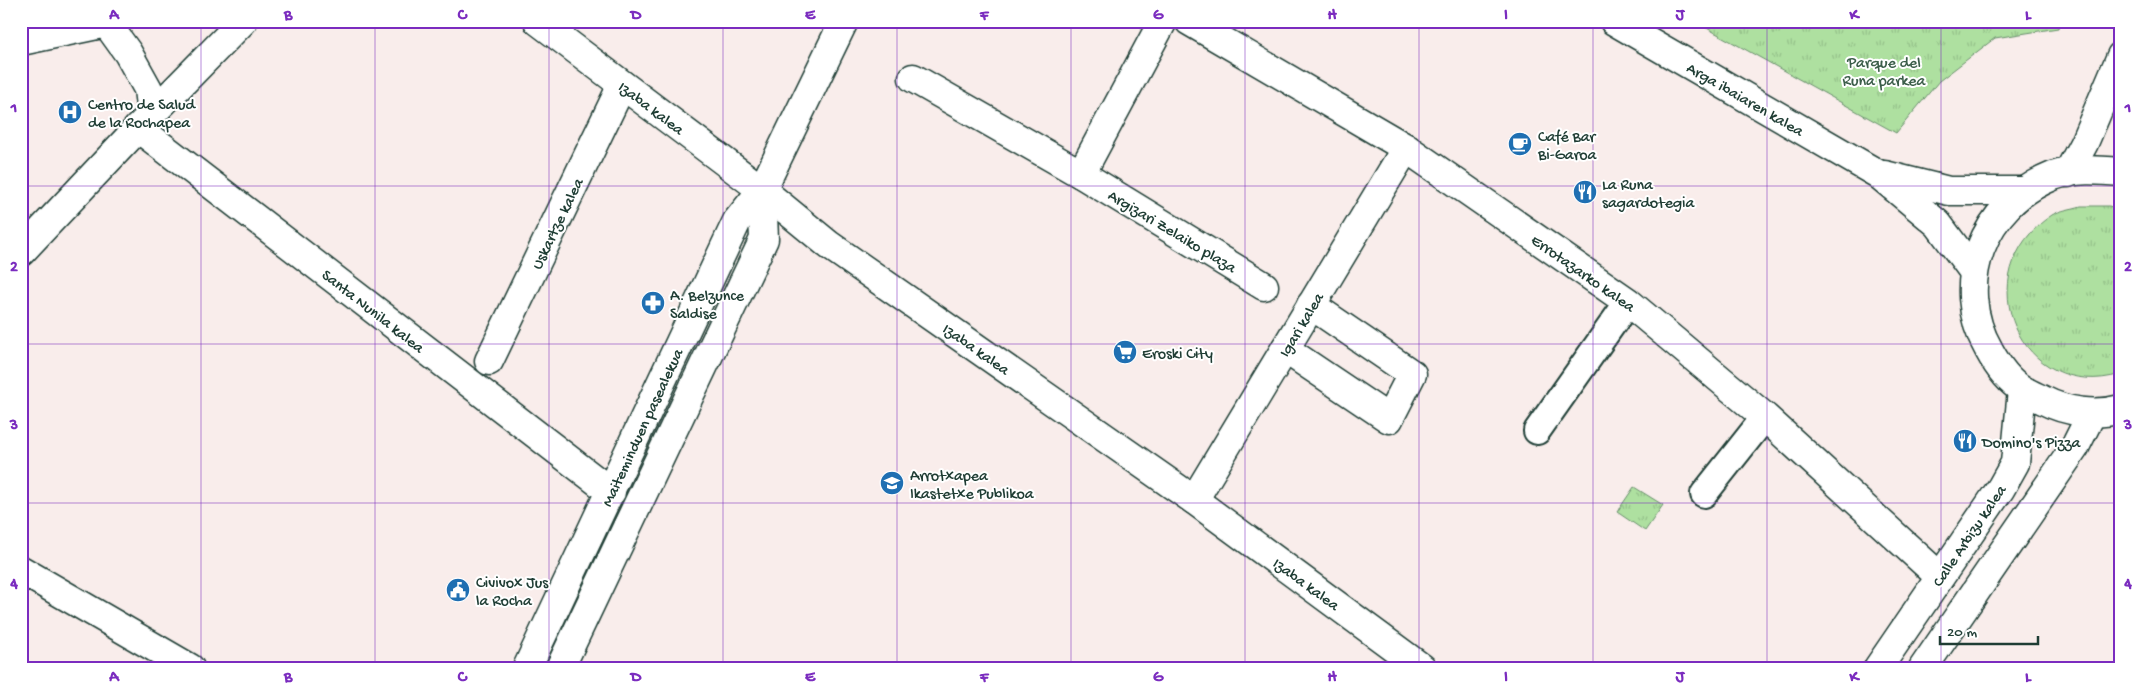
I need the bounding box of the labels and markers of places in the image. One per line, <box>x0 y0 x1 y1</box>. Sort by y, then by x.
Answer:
place label: Centro de Salud de la Rochapea <box>88 97 197 134</box>
hospital icon: Centro de Salud de la Rochapea <box>57 99 83 125</box>
place label: Café Bar Bi-Garoa <box>1537 129 1598 166</box>
cafe icon: Café Bar Bi-Garoa <box>1507 131 1533 157</box>
place label: La Runa sagardotegia <box>1602 177 1695 214</box>
restaurant icon: La Runa sagardotegia <box>1572 179 1598 205</box>
place label: A. Belzunce Saldise <box>670 288 745 325</box>
pharmacy icon: A. Belzunce Saldise <box>640 290 666 316</box>
supermarket icon: Eroski City <box>1112 339 1138 365</box>
place label: Eroski City <box>1142 346 1213 365</box>
restaurant icon: Domino's Pizza <box>1952 428 1978 454</box>
place label: Domino's Pizza <box>1981 435 2082 454</box>
place label: Arrotxapea Ikastetxe Publikoa <box>910 468 1035 505</box>
school or university icon: Arrotxapea Ikastetxe Publikoa <box>879 470 905 496</box>
place label: Civivox Jus la Rocha <box>476 575 549 612</box>
public building icon: Civivox Jus la Rocha <box>445 577 471 603</box>

